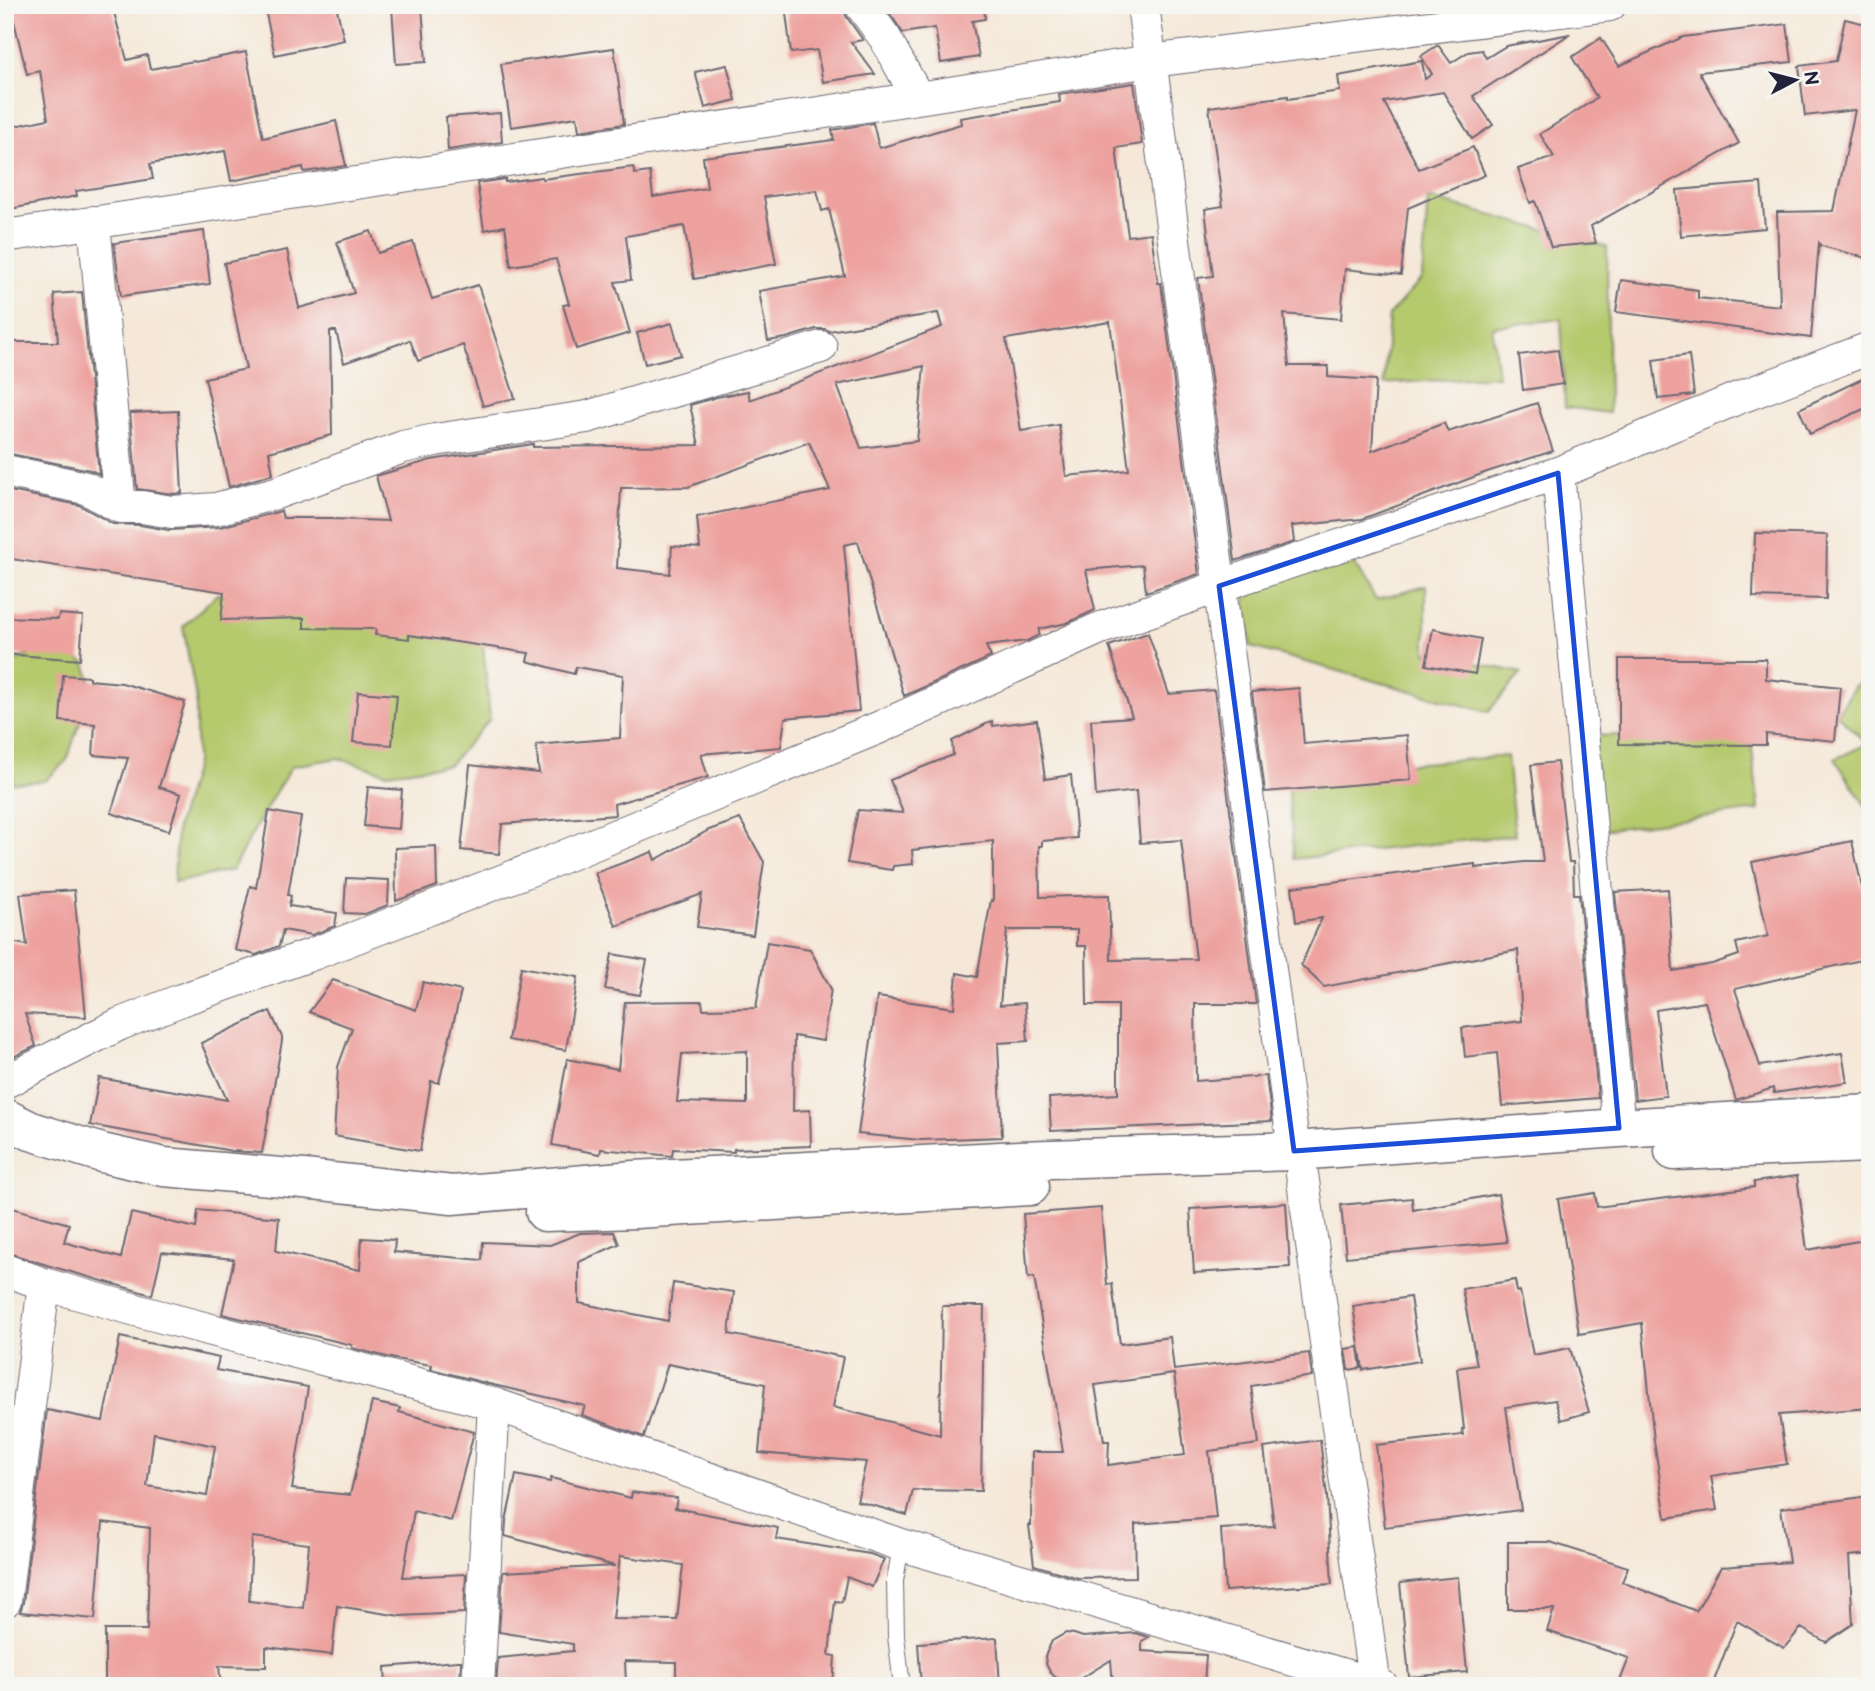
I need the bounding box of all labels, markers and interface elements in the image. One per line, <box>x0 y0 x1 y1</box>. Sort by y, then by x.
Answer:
north arrow <box>1759 46 1829 116</box>
text: N <box>1798 70 1823 87</box>

